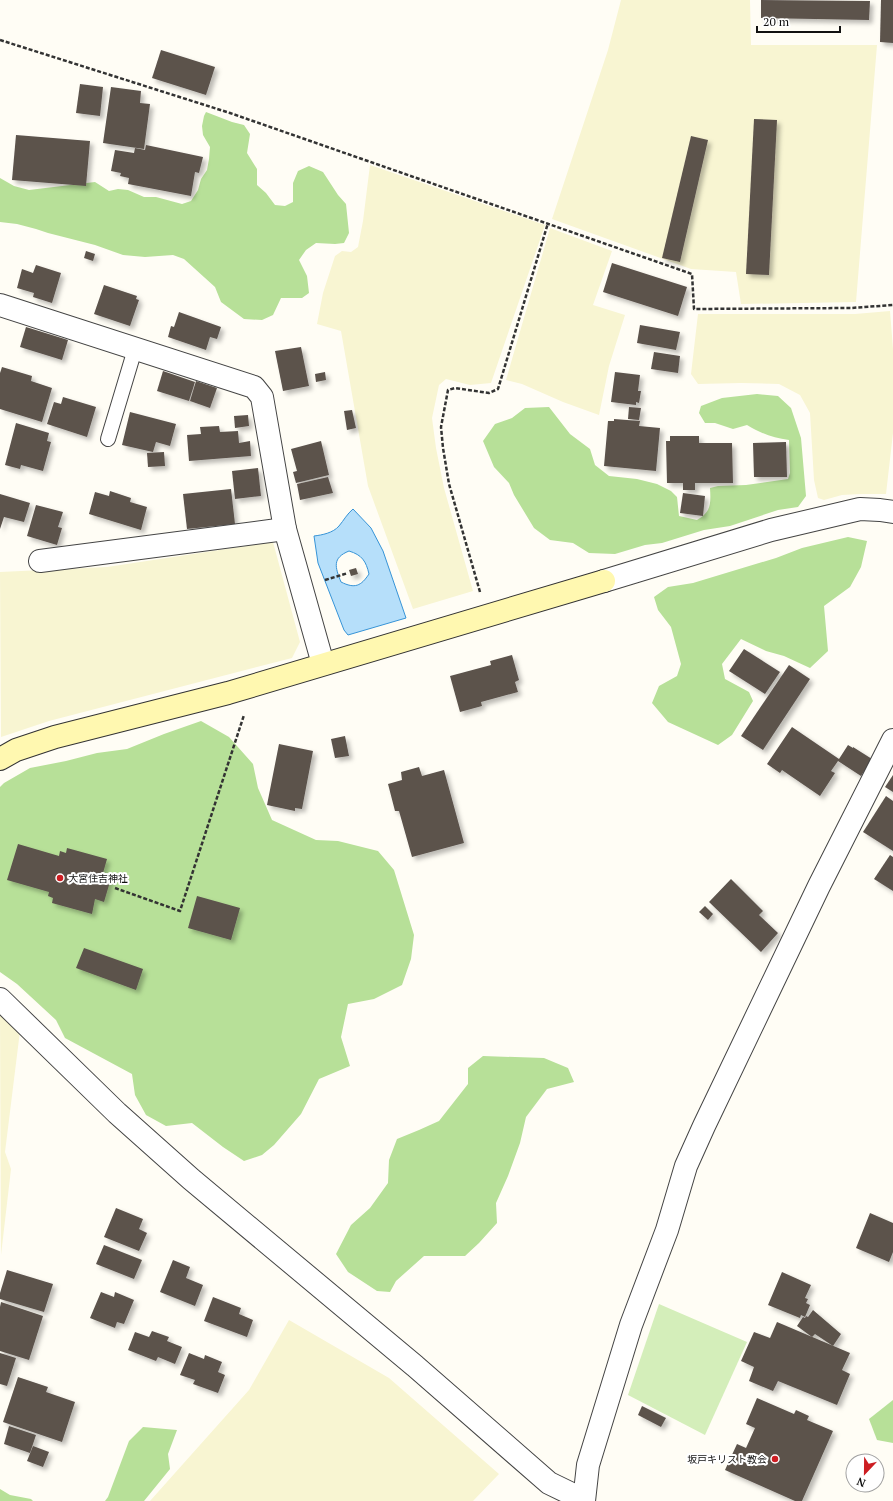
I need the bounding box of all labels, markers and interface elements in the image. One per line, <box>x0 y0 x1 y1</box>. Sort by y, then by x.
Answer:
scale bar <box>757 8 840 34</box>
text: 20 m <box>763 14 790 29</box>
place label: 大宮住吉神社 <box>68 872 128 885</box>
marker: 大宮住吉神社 <box>55 873 65 883</box>
place label: 坂戸キリスト教会 <box>687 1453 767 1466</box>
north arrow <box>845 1453 885 1493</box>
marker: 坂戸キリスト教会 <box>770 1454 780 1464</box>
text: N <box>854 1474 868 1490</box>

